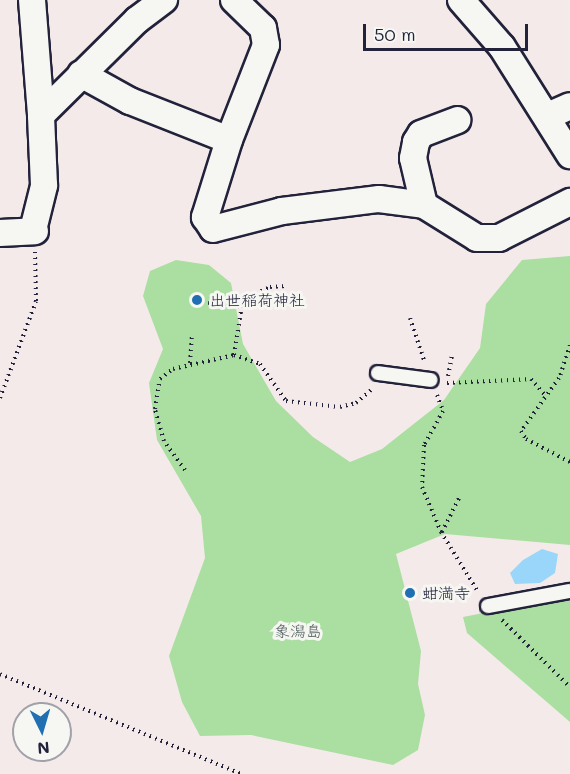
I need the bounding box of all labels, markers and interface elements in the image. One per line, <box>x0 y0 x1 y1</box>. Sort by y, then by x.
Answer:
scale bar <box>366 12 531 50</box>
text: 50 m <box>374 22 416 46</box>
place label: 出世稲荷神社 <box>209 290 305 310</box>
marker: 出世稲荷神社 <box>190 293 204 307</box>
place label: 蚶満寺 <box>422 583 470 603</box>
marker: 蚶満寺 <box>403 586 417 600</box>
park label: 象潟島 <box>274 621 322 641</box>
north arrow <box>12 702 72 762</box>
text: N <box>36 737 50 759</box>

